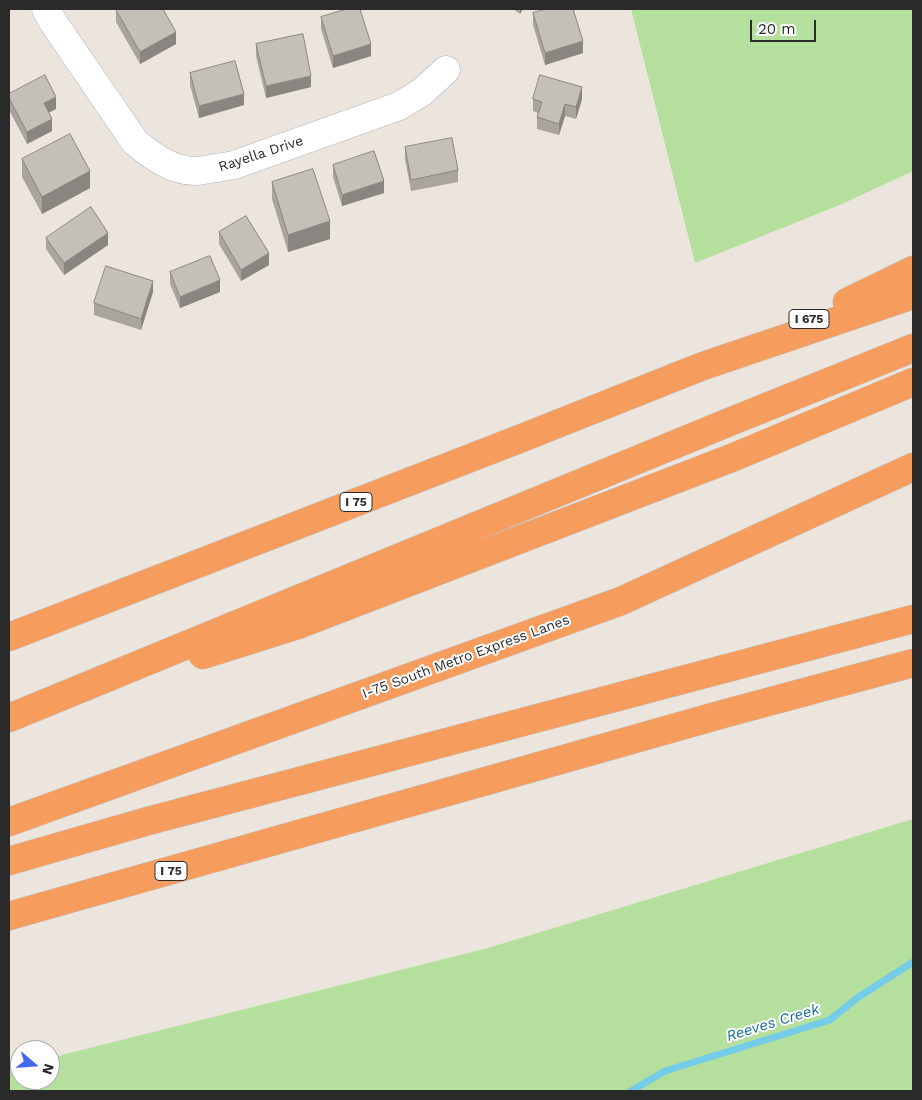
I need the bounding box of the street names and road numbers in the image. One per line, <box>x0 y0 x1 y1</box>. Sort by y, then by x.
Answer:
street label: Rayella Drive <box>216 132 306 176</box>
road number: I 675 <box>789 310 829 328</box>
road number: I 75 <box>340 492 372 512</box>
street label: I-75 South Metro Express Lanes <box>360 612 572 702</box>
road number: I 75 <box>155 861 187 880</box>

